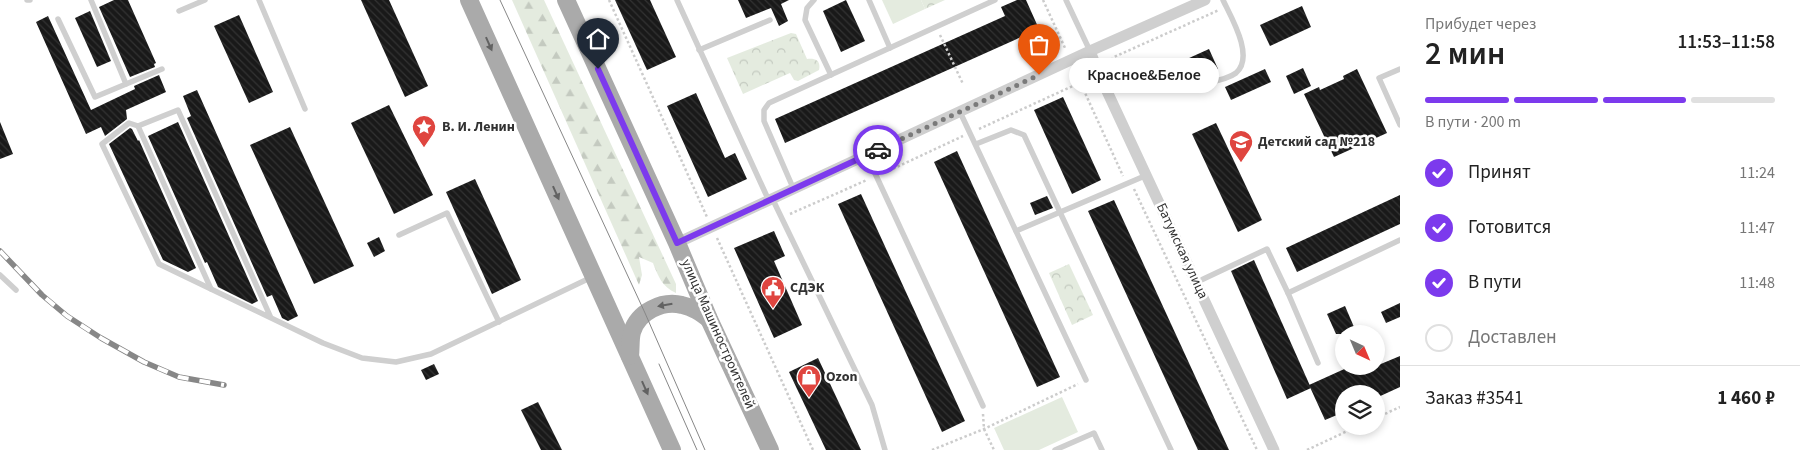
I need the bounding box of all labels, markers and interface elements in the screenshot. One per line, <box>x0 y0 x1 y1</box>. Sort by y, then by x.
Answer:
text: Прибудет через <box>1425 13 1536 35</box>
pin <box>577 18 619 69</box>
pin <box>1018 24 1060 75</box>
icon: home <box>584 25 612 53</box>
text: 11:53–11:58 <box>1677 29 1775 56</box>
icon: bag <box>1025 31 1053 59</box>
text: 2 мин <box>1425 31 1505 77</box>
one-way arrow <box>486 37 494 51</box>
callout: Красное&Белое <box>1069 58 1219 92</box>
text: Красное&Белое <box>1087 64 1201 86</box>
text: В пути · 200 m <box>1425 111 1521 133</box>
place icon: В. И. Ленин <box>411 114 437 148</box>
place label: В. И. Ленин <box>442 117 515 137</box>
courier <box>853 125 903 175</box>
school or university icon: Детский сад №218 <box>1228 129 1254 163</box>
place label: Детский сад №218 <box>1258 132 1375 152</box>
icon: car <box>864 136 892 164</box>
icon: check <box>1425 159 1453 187</box>
text: Принят <box>1468 159 1531 186</box>
text: 11:24 <box>1739 162 1775 184</box>
one-way arrow <box>552 186 560 200</box>
street label: Батумская улица <box>1151 200 1213 302</box>
icon: check <box>1425 214 1453 242</box>
text: Готовится <box>1468 214 1551 241</box>
text: 11:47 <box>1739 217 1775 239</box>
street label: улица Машиностроителей <box>676 256 760 412</box>
icon: check <box>1425 269 1453 297</box>
text: В пути <box>1468 269 1522 296</box>
text: 11:48 <box>1739 272 1775 294</box>
public building icon: СДЭК <box>760 275 786 309</box>
place label: СДЭК <box>790 278 825 298</box>
one-way arrow <box>656 302 672 310</box>
text: Доставлен <box>1468 324 1557 351</box>
north arrow <box>1335 325 1385 375</box>
map controls <box>1335 325 1385 435</box>
shop icon: Ozon <box>796 364 822 398</box>
place label: Ozon <box>826 367 857 387</box>
one-way arrow <box>640 381 649 396</box>
button: layers <box>1335 385 1385 435</box>
text: Заказ #3541 <box>1425 385 1524 412</box>
text: 1 460 ₽ <box>1717 385 1775 412</box>

